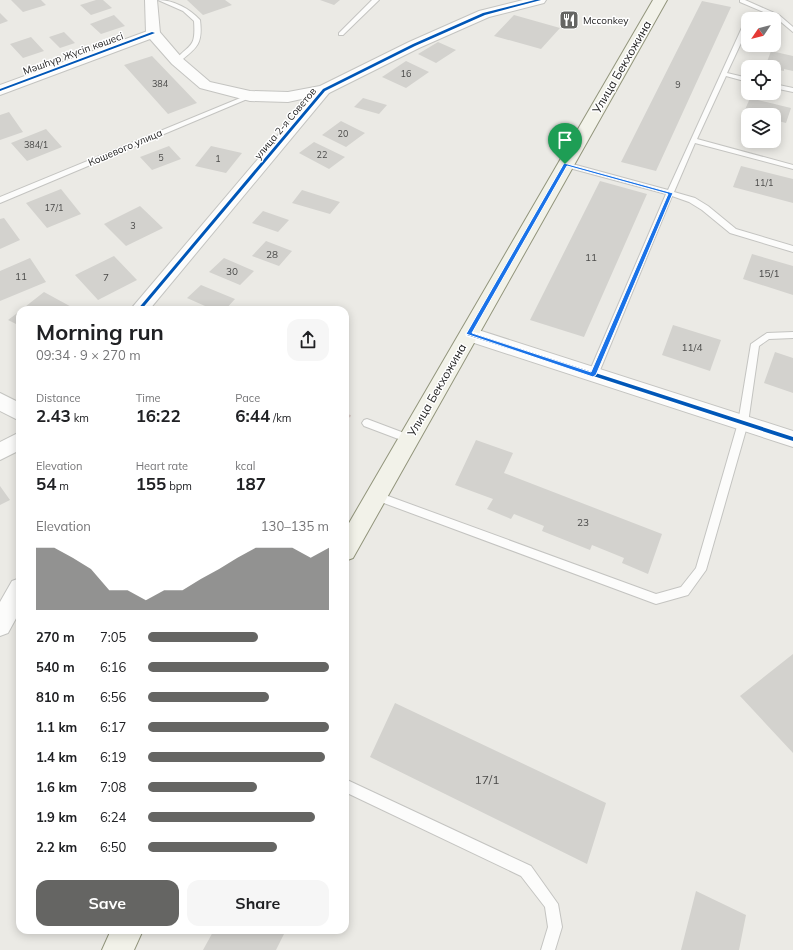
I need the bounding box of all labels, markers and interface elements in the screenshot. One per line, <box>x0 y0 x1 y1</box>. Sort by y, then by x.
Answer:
restaurant icon: Mcconkey <box>558 9 580 31</box>
north arrow <box>741 12 781 52</box>
map controls <box>741 12 781 148</box>
place label: Mcconkey <box>583 14 629 27</box>
street label: Улица Бекхожина <box>588 18 654 117</box>
street label: Мәшһүр Жүсіп көшесі <box>21 29 125 78</box>
button: locate <box>741 60 781 100</box>
house number: 16 <box>401 68 411 79</box>
house number: 384 <box>152 78 169 89</box>
house number: 9 <box>675 79 681 90</box>
street label: улица 2-я Советов <box>252 84 319 162</box>
button: layers <box>741 108 781 148</box>
pin <box>548 123 582 164</box>
street label: Кошевого улица <box>86 126 164 169</box>
house number: 20 <box>338 128 348 139</box>
icon: arrive <box>554 129 576 151</box>
house number: 384/1 <box>24 139 48 150</box>
house number: 22 <box>317 149 327 160</box>
house number: 5 <box>158 152 164 163</box>
house number: 1 <box>215 153 221 164</box>
house number: 11/1 <box>755 177 773 188</box>
house number: 17/1 <box>45 202 63 213</box>
house number: 3 <box>130 220 136 231</box>
house number: 28 <box>266 248 278 261</box>
house number: 11 <box>585 251 597 264</box>
house number: 30 <box>226 265 238 278</box>
house number: 15/1 <box>759 267 779 280</box>
house number: 11 <box>15 270 27 283</box>
house number: 7 <box>103 271 109 284</box>
text: Morning run <box>36 318 164 346</box>
button: share <box>287 319 329 361</box>
street label: Улица Бекхожина <box>403 341 469 440</box>
house number: 11/4 <box>682 341 702 354</box>
text: 09:34 · 9 × 270 m <box>36 347 141 363</box>
text: Distance <box>36 391 80 405</box>
text: Time <box>136 391 161 405</box>
text: Pace <box>235 391 260 405</box>
text: 2.43 <box>36 405 71 426</box>
text: 16:22 <box>136 405 181 426</box>
text: 6:44 <box>235 405 270 426</box>
text: km <box>71 411 89 425</box>
text: /km <box>270 411 291 425</box>
text: Elevation <box>36 459 83 473</box>
text: Heart rate <box>136 459 188 473</box>
text: kcal <box>235 459 255 473</box>
text: 54 <box>36 473 56 494</box>
text: 155 <box>136 473 166 494</box>
text: 187 <box>235 473 266 494</box>
text: m <box>56 479 69 493</box>
text: bpm <box>166 479 192 493</box>
house number: 23 <box>577 516 589 529</box>
text: Elevation <box>36 518 91 534</box>
text: 130–135 m <box>261 518 329 534</box>
text: 270 m <box>36 629 75 645</box>
text: 7:05 <box>100 629 126 645</box>
text: 540 m <box>36 659 75 675</box>
text: 6:16 <box>100 659 126 675</box>
text: 810 m <box>36 689 75 705</box>
text: 6:56 <box>100 689 126 705</box>
text: 1.1 km <box>36 719 77 735</box>
text: 6:17 <box>100 719 126 735</box>
text: 1.4 km <box>36 749 77 765</box>
text: 6:19 <box>100 749 126 765</box>
house number: 17/1 <box>474 772 500 787</box>
text: 1.6 km <box>36 779 77 795</box>
text: 7:08 <box>100 779 126 795</box>
text: 1.9 km <box>36 809 77 825</box>
text: 6:24 <box>100 809 126 825</box>
text: 2.2 km <box>36 839 77 855</box>
text: 6:50 <box>100 839 126 855</box>
button: Save <box>36 880 179 926</box>
button: Share <box>187 880 329 926</box>

